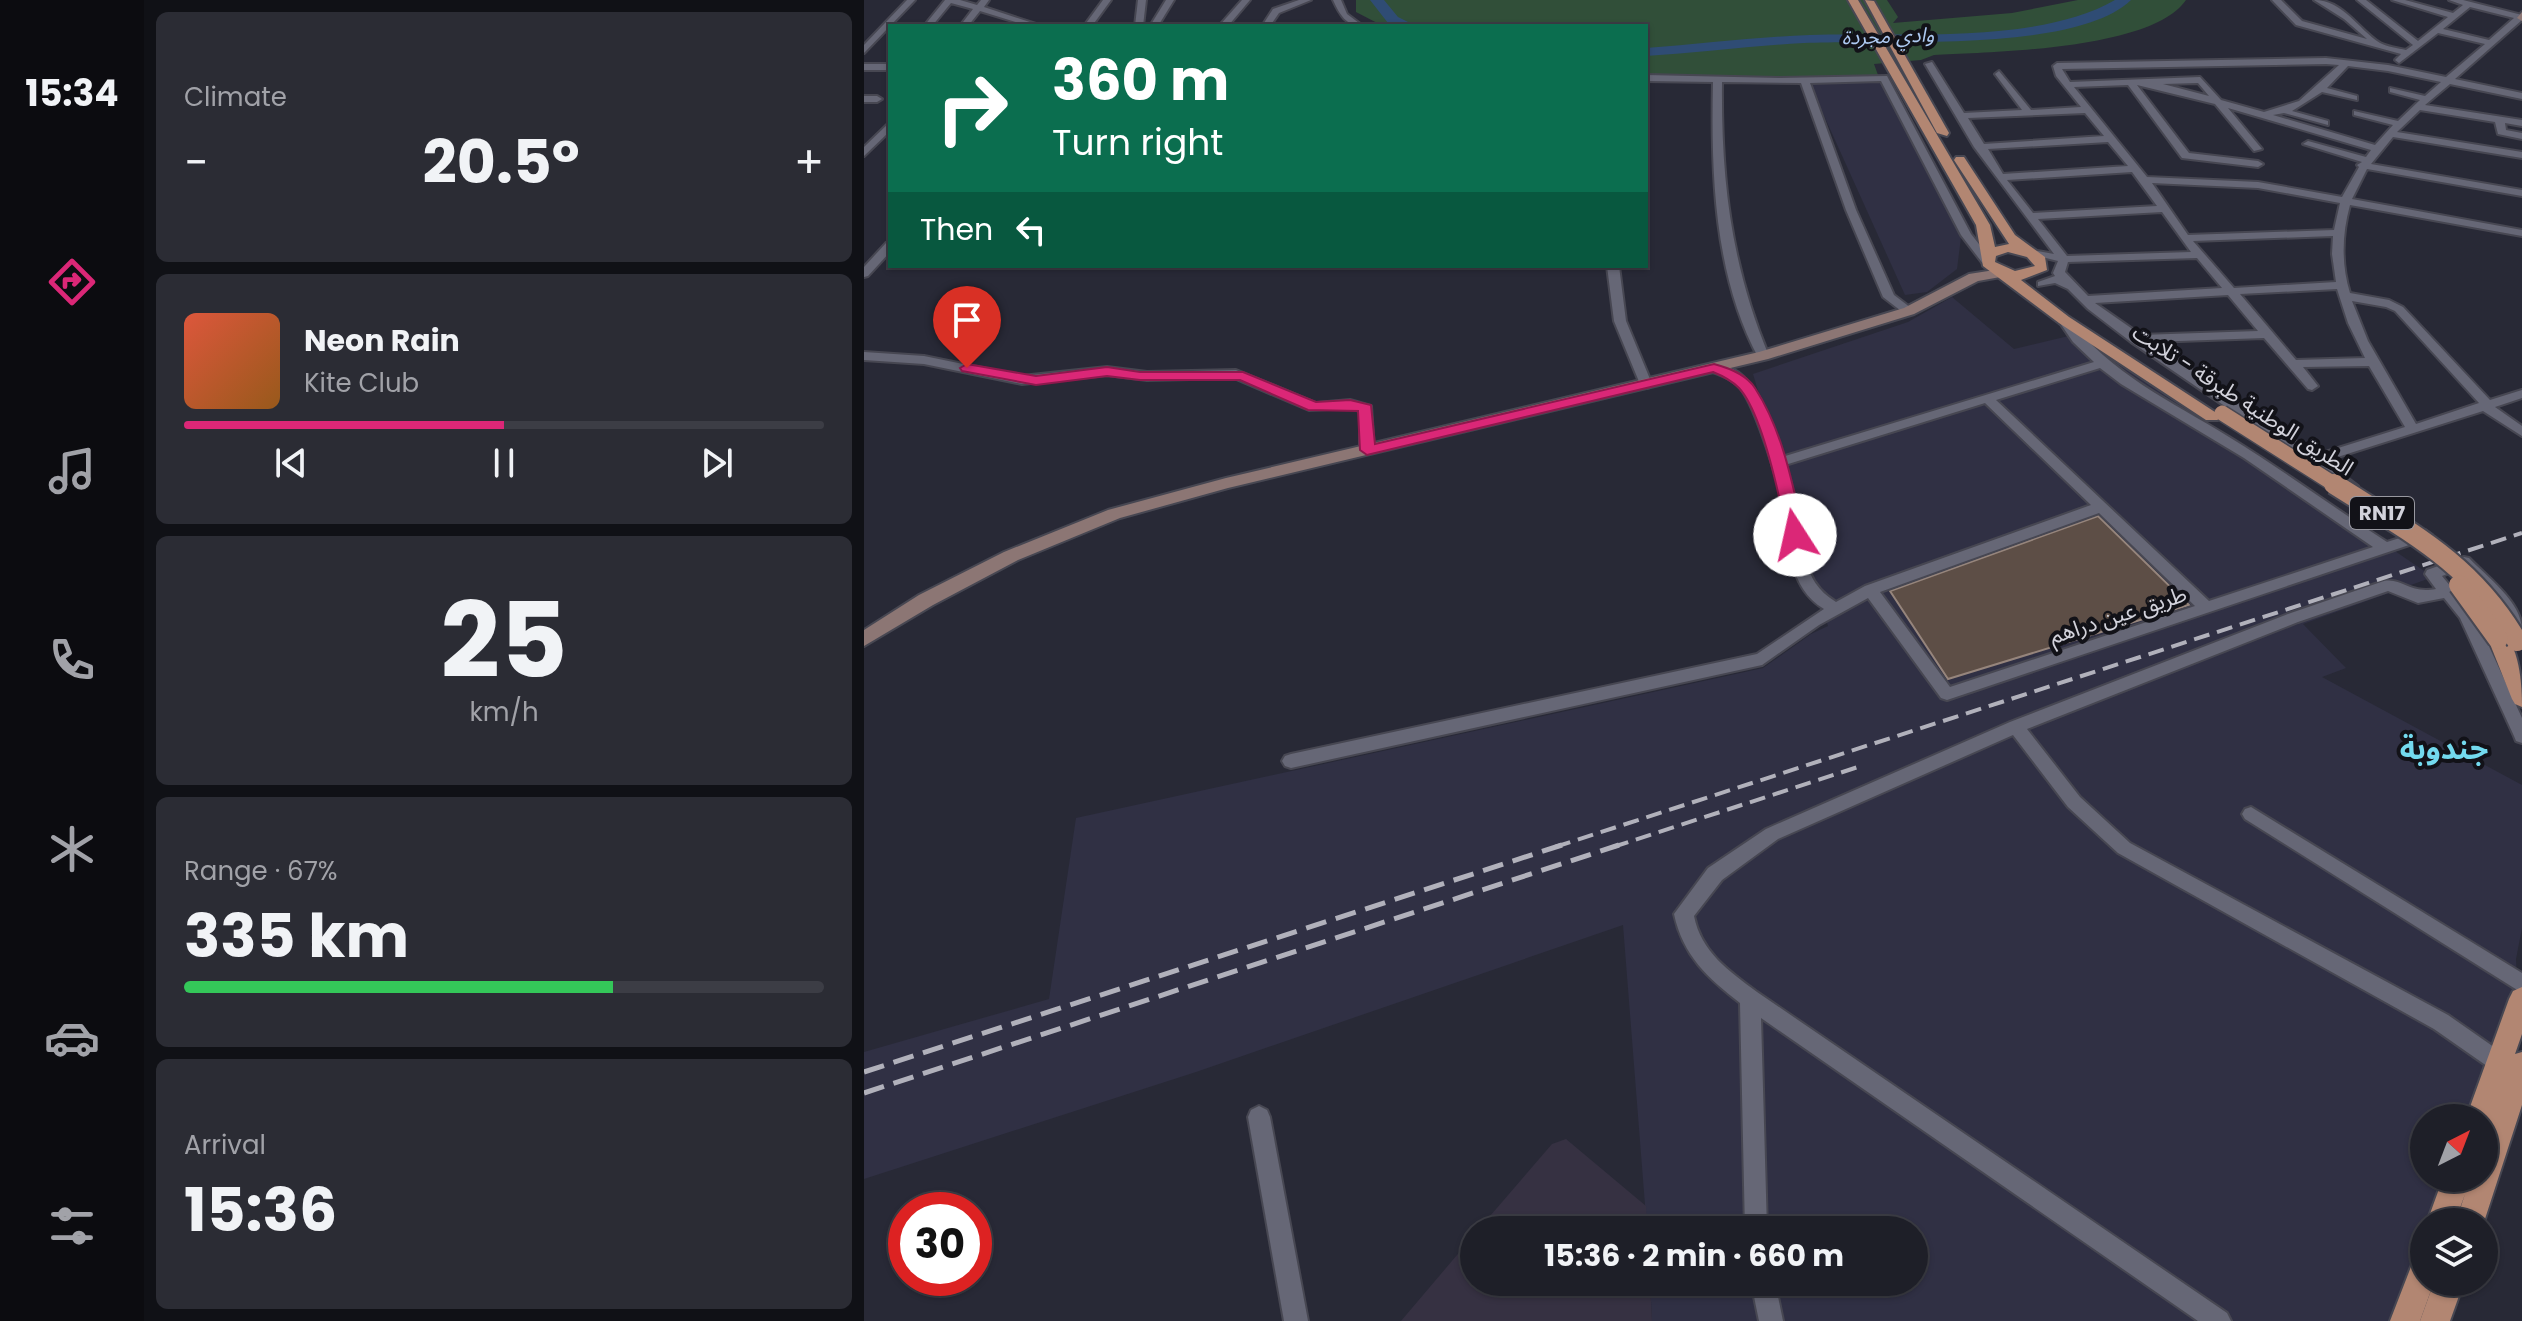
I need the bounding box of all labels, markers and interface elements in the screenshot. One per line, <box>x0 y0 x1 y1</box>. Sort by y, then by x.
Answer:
water label: وادي مجردة <box>1841 20 1935 53</box>
text: 360 m <box>1052 41 1229 120</box>
icon: right <box>920 56 1024 160</box>
text: 15:34 <box>25 68 119 119</box>
text: Climate <box>184 79 287 115</box>
text: Turn right <box>1052 117 1223 168</box>
text: 20.5° <box>423 120 580 204</box>
text: − <box>184 132 208 193</box>
text: + <box>794 132 824 193</box>
text: Then <box>920 208 993 251</box>
icon: left <box>1009 208 1053 252</box>
icon: directions <box>44 254 100 310</box>
pin <box>933 286 1001 368</box>
icon: arrive <box>945 298 989 342</box>
street label: الطريق الوطنية طبرقة - تلابت <box>2126 317 2360 483</box>
text: Neon Rain <box>304 319 460 362</box>
text: Kite Club <box>304 365 419 401</box>
icon: previous <box>269 441 313 485</box>
icon: pause <box>482 441 526 485</box>
icon: next <box>695 441 739 485</box>
icon: music <box>44 443 100 499</box>
position arrow <box>1753 493 1837 577</box>
road number: RN17 <box>2350 497 2414 529</box>
text: 25 <box>441 568 567 713</box>
street label: طريق عين دراهم <box>2045 578 2191 653</box>
icon: phone <box>44 632 100 688</box>
text: km/h <box>469 694 539 730</box>
district label: جندوبة <box>2400 727 2488 770</box>
icon: climate <box>44 821 100 877</box>
text: Range · 67% <box>184 853 338 889</box>
text: 335 km <box>184 894 409 978</box>
icon: car <box>44 1010 100 1066</box>
north arrow <box>2410 1104 2498 1192</box>
map controls <box>2410 1104 2498 1296</box>
text: Arrival <box>184 1127 266 1163</box>
text: 15:36 <box>184 1168 337 1252</box>
speed limit sign: 30 <box>888 1192 992 1296</box>
icon: filters <box>44 1198 100 1254</box>
button: layers <box>2410 1208 2498 1296</box>
text: 15:36 · 2 min · 660 m <box>1544 1234 1844 1277</box>

